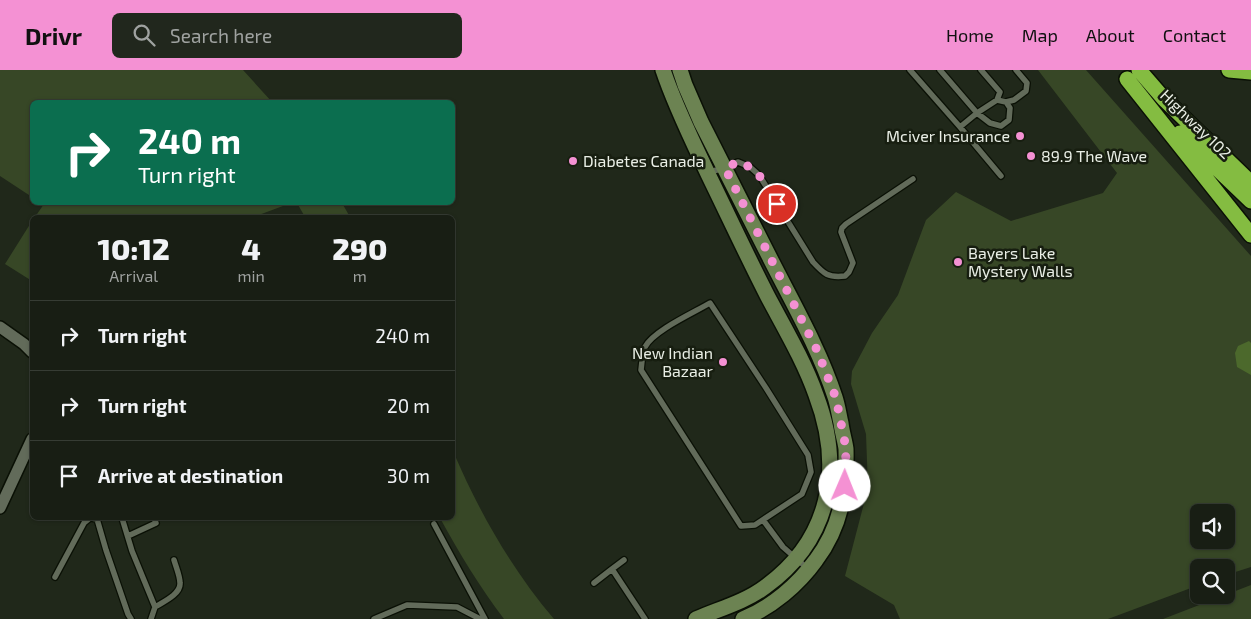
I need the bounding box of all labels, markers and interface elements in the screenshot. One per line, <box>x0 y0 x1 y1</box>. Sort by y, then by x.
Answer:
search box <box>112 13 462 58</box>
text: Drivr <box>25 21 82 50</box>
icon: search <box>130 21 158 49</box>
text: Search here <box>170 24 272 47</box>
text: Home <box>946 24 994 46</box>
text: Map <box>1022 24 1058 46</box>
text: About <box>1086 24 1135 46</box>
text: Contact <box>1163 24 1226 46</box>
street label: Highway 102 <box>1157 85 1236 162</box>
text: 240 m <box>138 119 241 161</box>
icon: right <box>55 120 120 185</box>
place label: Mciver Insurance <box>886 126 1010 145</box>
marker: Mciver Insurance <box>1014 130 1026 142</box>
place label: 89.9 The Wave <box>1041 146 1147 165</box>
marker: 89.9 The Wave <box>1025 150 1037 162</box>
place label: Diabetes Canada <box>583 151 704 170</box>
marker: Diabetes Canada <box>567 155 579 167</box>
text: Turn right <box>138 161 236 187</box>
pin <box>756 183 798 225</box>
icon: arrive <box>763 190 791 218</box>
text: 10:12 <box>98 230 170 266</box>
text: 4 <box>241 230 261 266</box>
text: 290 <box>332 230 387 266</box>
place label: Bayers Lake Mystery Walls <box>968 243 1073 280</box>
marker: Bayers Lake Mystery Walls <box>952 256 964 268</box>
text: Arrival <box>109 266 158 285</box>
text: min <box>237 266 265 285</box>
text: m <box>353 266 367 285</box>
icon: right <box>55 322 83 350</box>
text: Turn right <box>98 324 186 347</box>
text: 240 m <box>375 324 430 347</box>
place label: New Indian Bazaar <box>632 343 714 380</box>
marker: New Indian Bazaar <box>717 356 729 368</box>
icon: right <box>55 392 83 420</box>
text: Turn right <box>98 394 186 417</box>
text: 20 m <box>387 394 430 417</box>
position arrow <box>818 459 870 511</box>
icon: arrive <box>55 462 83 490</box>
text: Arrive at destination <box>98 464 283 487</box>
text: 30 m <box>387 464 430 487</box>
map controls <box>1190 504 1235 604</box>
button: sound <box>1190 504 1235 549</box>
button: search <box>1190 559 1235 604</box>

